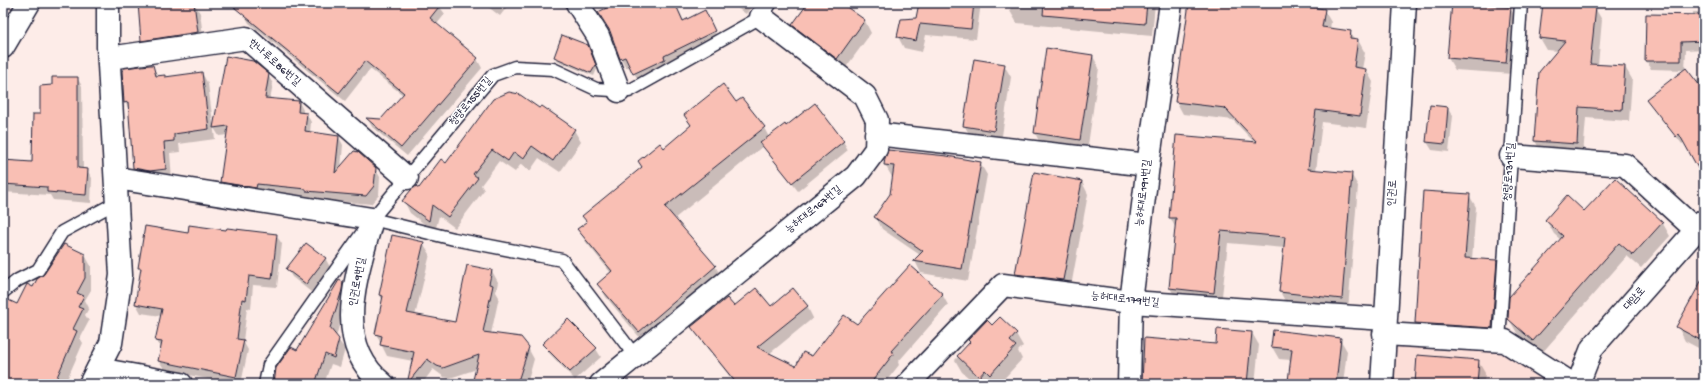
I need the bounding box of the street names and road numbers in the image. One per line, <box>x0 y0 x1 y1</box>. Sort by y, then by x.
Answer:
street label: 한나루로86번길 <box>246 36 303 89</box>
street label: 청량로155번길 <box>446 74 495 129</box>
street label: 청량로131번길 <box>1501 142 1518 202</box>
street label: 능허대로191번길 <box>1133 159 1154 227</box>
street label: 인권로 <box>1386 179 1400 207</box>
street label: 능허대로167번길 <box>783 183 845 236</box>
street label: 인권로9번길 <box>346 256 369 308</box>
street label: 대암로 <box>1622 285 1648 313</box>
street label: 능허대로179번길 <box>1090 289 1160 310</box>

